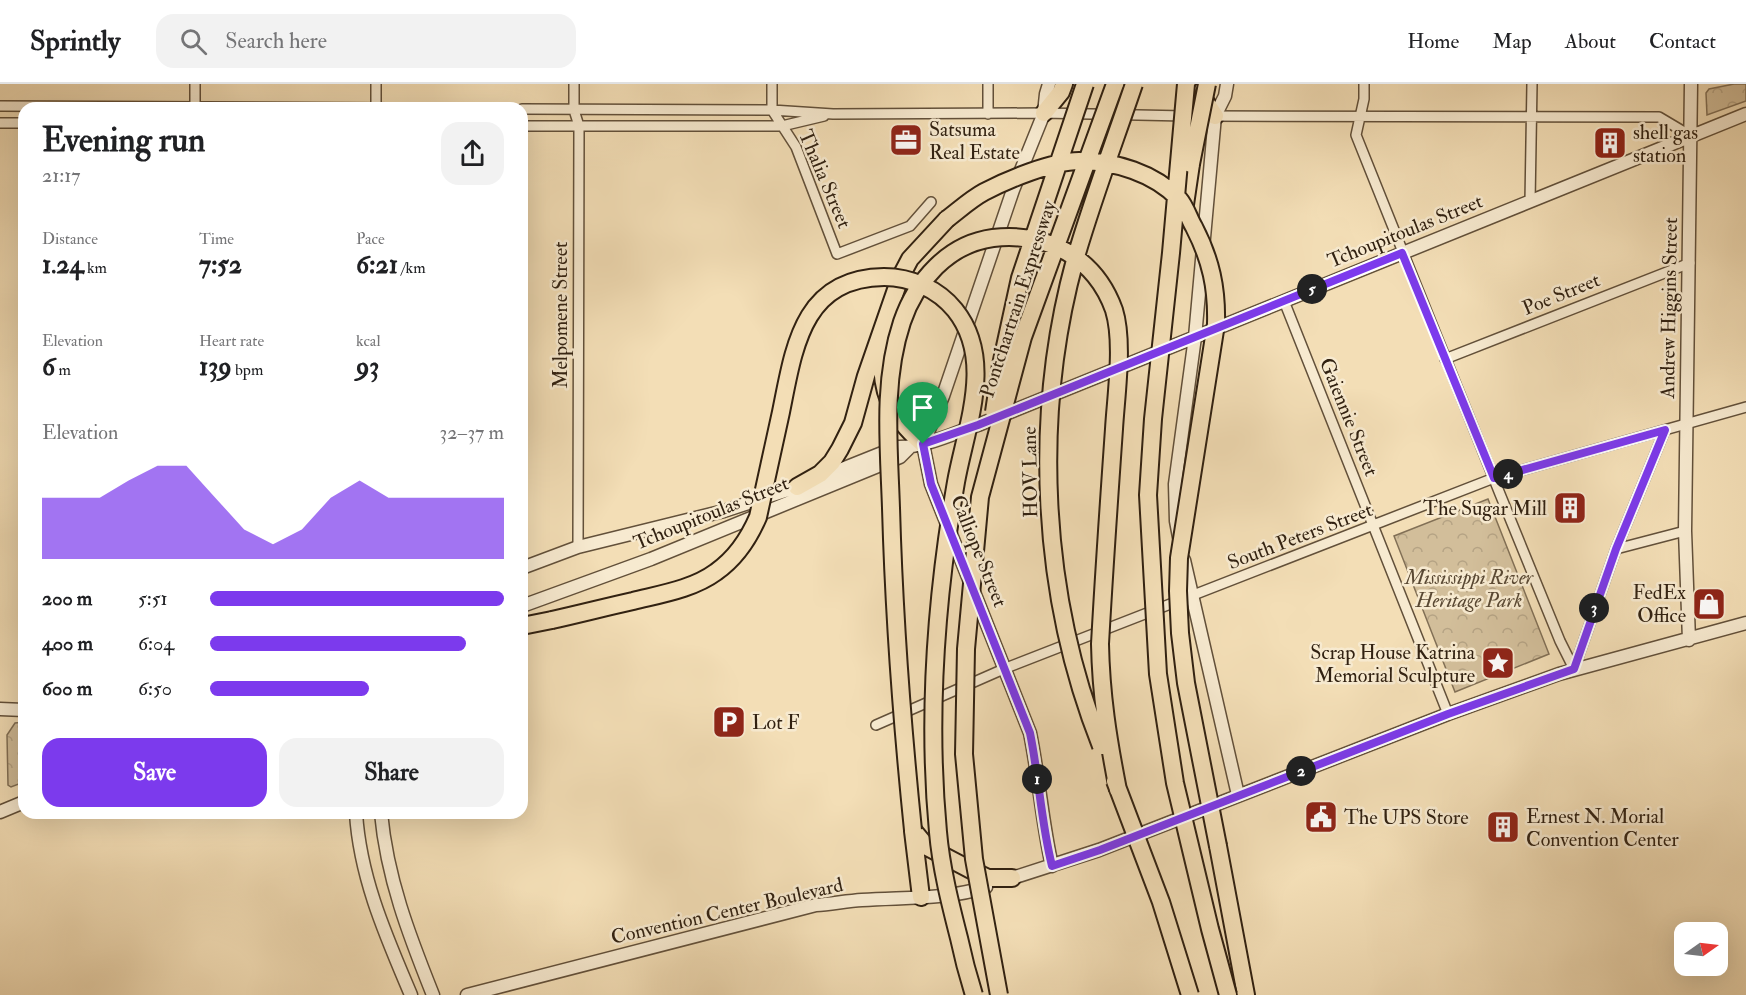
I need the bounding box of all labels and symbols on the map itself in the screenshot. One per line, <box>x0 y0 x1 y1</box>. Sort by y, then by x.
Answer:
place label: Satsuma Real Estate <box>929 117 1020 165</box>
place label: shell gas station <box>1633 120 1698 168</box>
office icon: Satsuma Real Estate <box>888 122 924 158</box>
building icon: shell gas station <box>1592 125 1628 161</box>
street label: Thalia Street <box>793 126 857 233</box>
street label: Tchoupitoulas Street <box>1324 188 1487 274</box>
street label: Pontchartrain Expressway <box>974 196 1063 401</box>
street label: Andrew Higgins Street <box>1655 217 1683 400</box>
street label: Melpomene Street <box>548 241 574 389</box>
street label: Poe Street <box>1519 267 1604 321</box>
pin: 5 <box>1297 274 1327 304</box>
street label: Gaiennie Street <box>1314 354 1384 480</box>
pin <box>897 382 948 444</box>
street label: HOV Lane <box>1017 426 1043 518</box>
pin: 4 <box>1493 459 1523 489</box>
street label: Tchoupitoulas Street <box>630 470 793 556</box>
building icon: The Sugar Mill <box>1552 490 1588 526</box>
street label: Calliope Street <box>944 491 1013 612</box>
place label: The Sugar Mill <box>1423 496 1547 521</box>
street label: South Peters Street <box>1224 497 1377 575</box>
park label: Mississippi River Heritage Park <box>1404 565 1535 613</box>
place label: FedEx Office <box>1632 580 1686 628</box>
shop icon: FedEx Office <box>1691 586 1727 622</box>
pin: 3 <box>1579 593 1609 623</box>
place label: Scrap House Katrina Memorial Sculpture <box>1310 640 1476 689</box>
place icon: Scrap House Katrina Memorial Sculpture <box>1480 645 1516 681</box>
parking icon: Lot F <box>711 704 747 740</box>
place label: Lot F <box>752 710 800 735</box>
pin: 2 <box>1286 756 1316 786</box>
pin: 1 <box>1022 764 1052 794</box>
public building icon: The UPS Store <box>1303 799 1339 835</box>
place label: Ernest N. Morial Convention Center <box>1526 804 1679 852</box>
place label: The UPS Store <box>1344 805 1469 830</box>
building icon: Ernest N. Morial Convention Center <box>1485 809 1521 845</box>
street label: Convention Center Boulevard <box>609 872 846 950</box>
north arrow <box>1674 922 1728 976</box>

